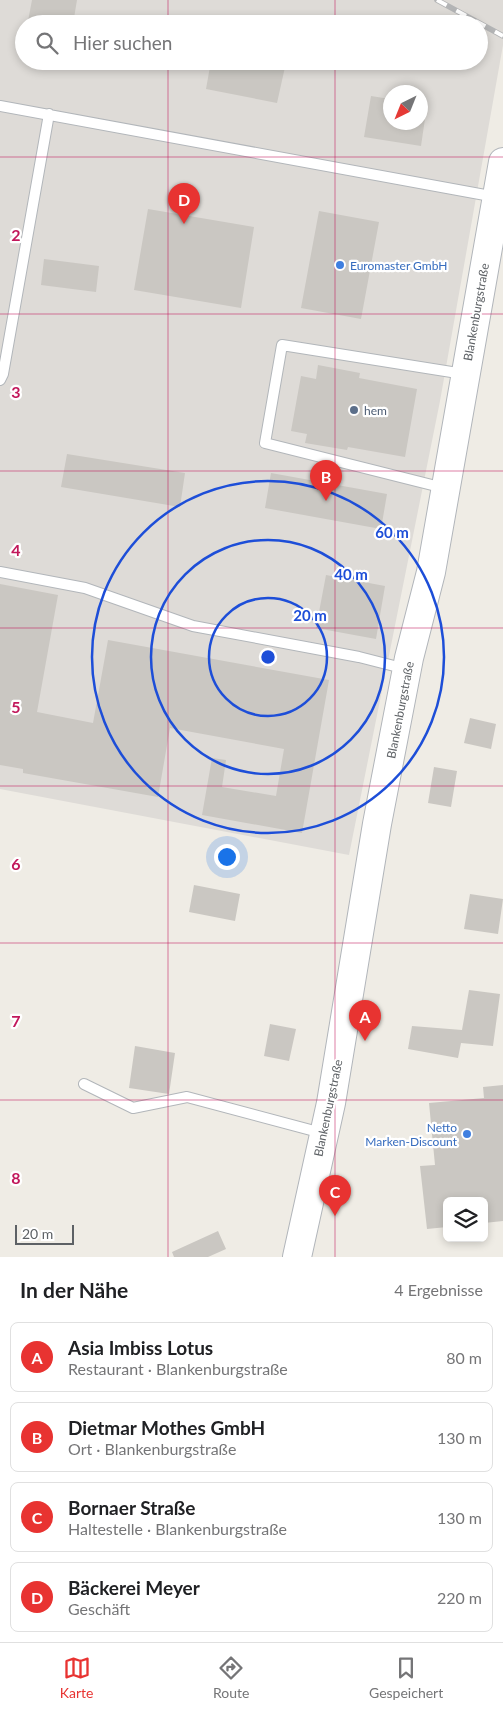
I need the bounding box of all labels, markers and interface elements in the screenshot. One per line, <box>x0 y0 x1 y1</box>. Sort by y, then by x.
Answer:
search box <box>15 15 488 70</box>
icon: search <box>33 29 61 57</box>
text: Hier suchen <box>73 31 172 54</box>
north arrow <box>383 85 428 130</box>
pin: D <box>168 183 200 224</box>
text: 2 <box>11 225 21 244</box>
place label: Euromaster GmbH <box>350 258 447 273</box>
marker: Euromaster GmbH <box>334 259 346 271</box>
street label: Blankenburgstraße <box>460 262 492 362</box>
text: 3 <box>11 382 21 401</box>
place label: hem <box>364 403 387 418</box>
marker: hem <box>348 404 360 416</box>
pin: B <box>310 460 342 501</box>
text: 60 m <box>375 523 409 541</box>
text: 4 <box>11 540 21 559</box>
text: 40 m <box>334 565 368 583</box>
text: 20 m <box>293 606 327 624</box>
centre of rings <box>259 648 277 666</box>
street label: Blankenburgstraße <box>383 660 417 760</box>
text: 5 <box>11 697 21 716</box>
your location <box>214 844 240 870</box>
text: 6 <box>11 854 21 873</box>
pin: A <box>349 1000 381 1041</box>
text: 7 <box>11 1011 21 1030</box>
street label: Blankenburgstraße <box>310 1058 346 1158</box>
place label: Netto Marken-Discount <box>365 1120 458 1149</box>
marker: Netto Marken-Discount <box>461 1128 473 1140</box>
text: 8 <box>11 1168 21 1187</box>
pin: C <box>319 1175 351 1216</box>
map controls <box>443 1197 488 1242</box>
button: layers <box>443 1197 488 1242</box>
scale bar <box>15 1222 74 1245</box>
text: 20 m <box>22 1225 53 1242</box>
text: In der Nähe <box>20 1277 128 1302</box>
text: 4 Ergebnisse <box>394 1280 483 1299</box>
text: Asia Imbiss Lotus <box>68 1336 213 1359</box>
text: A <box>31 1348 43 1367</box>
text: 80 m <box>446 1348 482 1367</box>
text: Restaurant · Blankenburgstraße <box>68 1359 288 1378</box>
text: Dietmar Mothes GmbH <box>68 1416 265 1439</box>
text: B <box>32 1428 42 1447</box>
text: 130 m <box>437 1428 482 1447</box>
text: Ort · Blankenburgstraße <box>68 1439 236 1458</box>
text: Bornaer Straße <box>68 1496 195 1519</box>
text: C <box>32 1508 42 1527</box>
text: 130 m <box>437 1508 482 1527</box>
text: Haltestelle · Blankenburgstraße <box>68 1519 287 1538</box>
text: Bäckerei Meyer <box>68 1576 200 1599</box>
text: D <box>31 1588 43 1607</box>
text: 220 m <box>437 1588 482 1607</box>
text: Geschäft <box>68 1599 130 1618</box>
tab: Karte <box>60 1654 93 1701</box>
tab: Route <box>213 1654 249 1701</box>
tab: Gespeichert <box>369 1654 443 1701</box>

